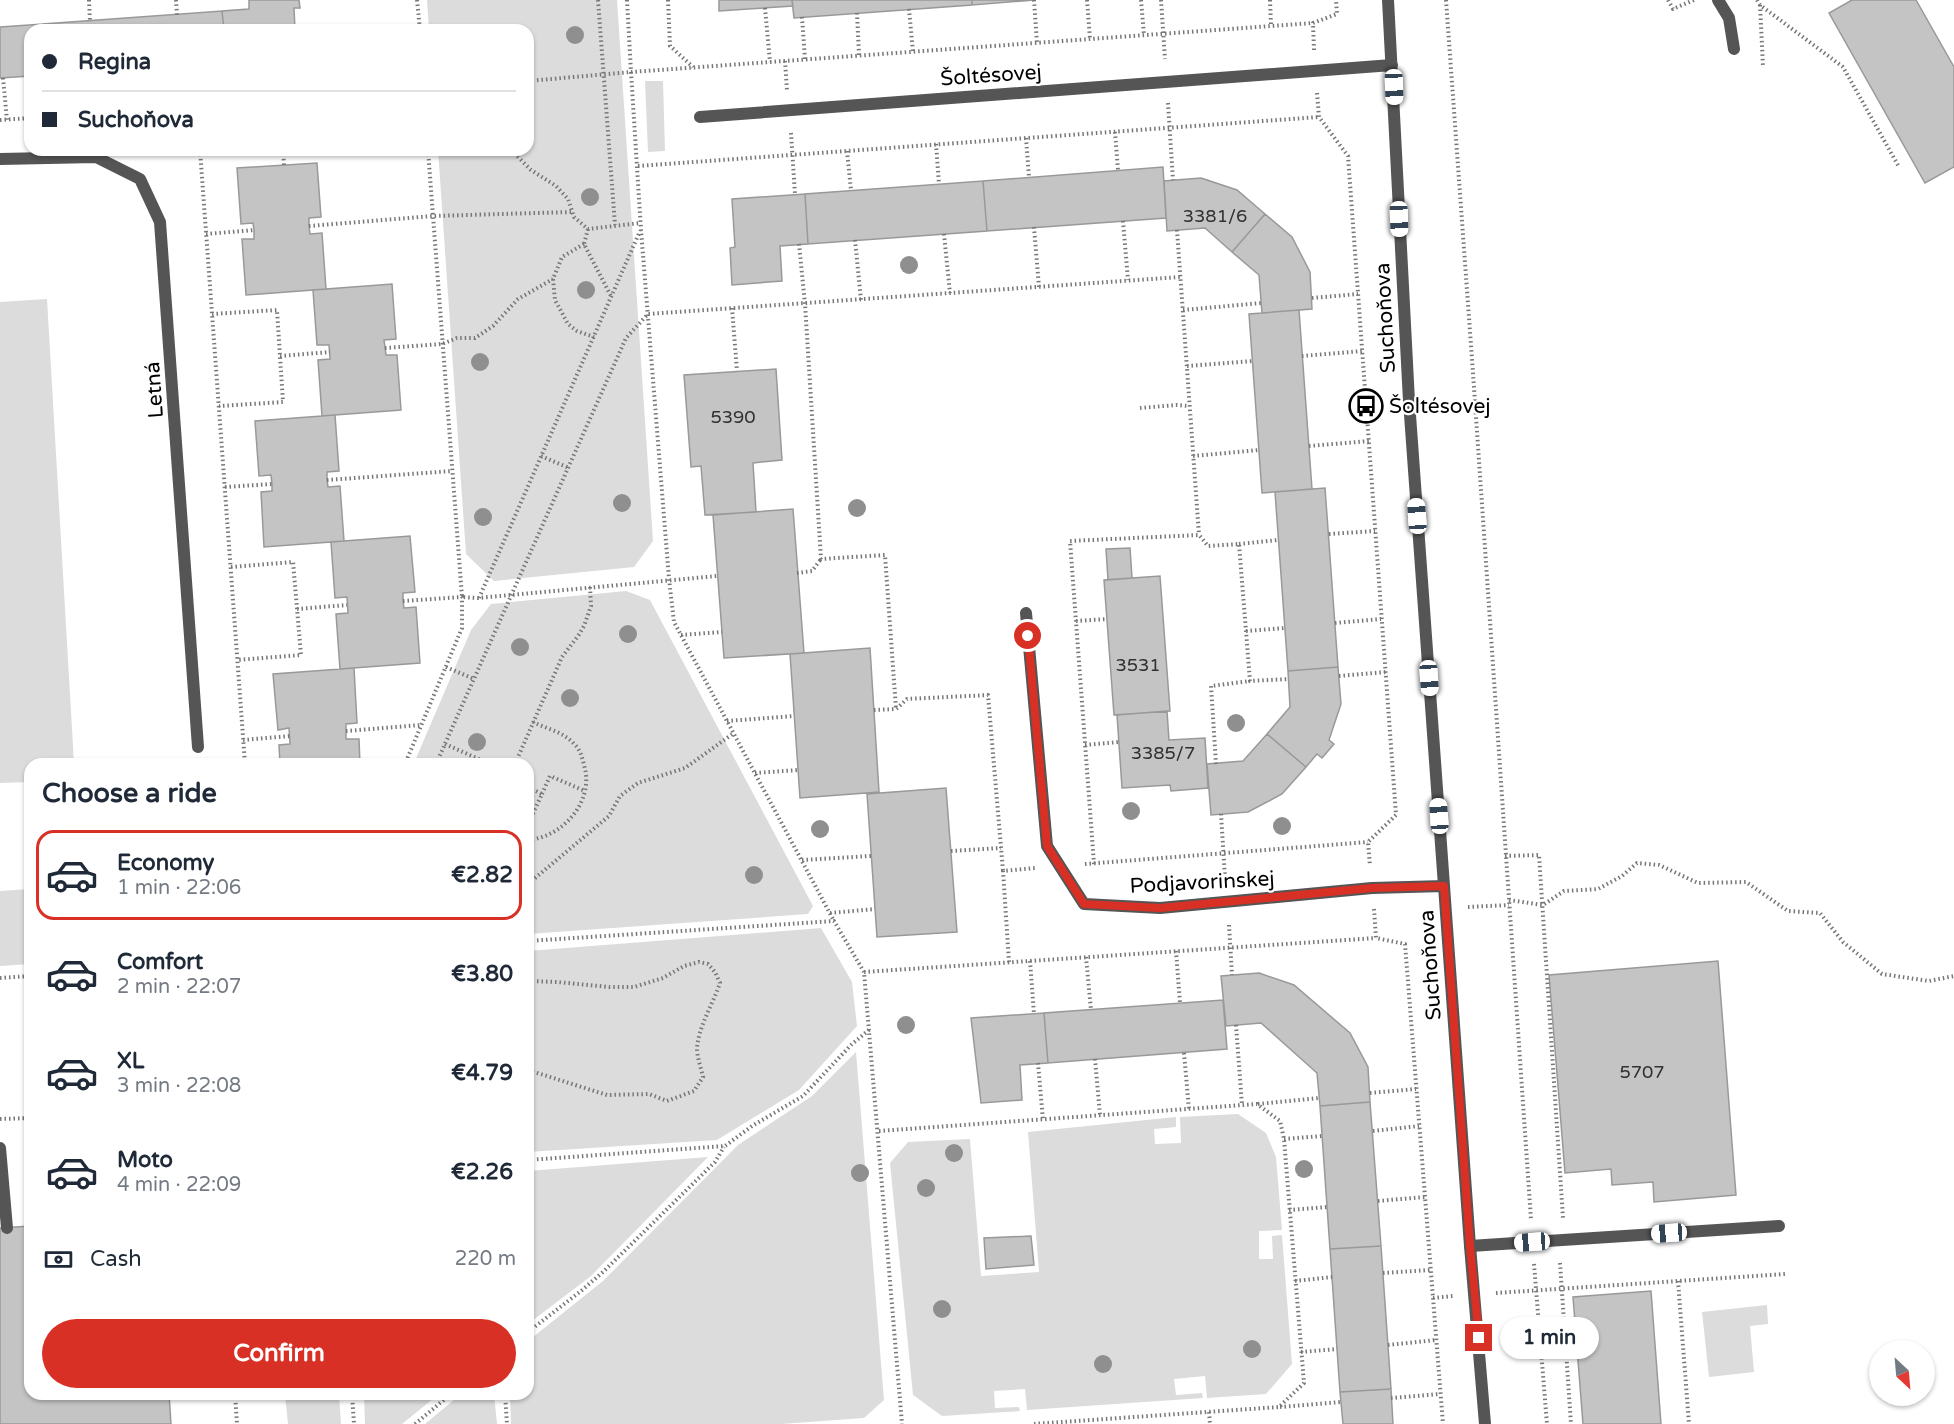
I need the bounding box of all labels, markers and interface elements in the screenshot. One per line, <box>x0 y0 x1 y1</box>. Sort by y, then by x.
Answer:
text: Regina <box>78 49 151 75</box>
street label: Šoltésovej <box>939 59 1043 92</box>
car <box>1384 69 1404 105</box>
text: Suchoňova <box>78 107 194 133</box>
car <box>1389 201 1409 237</box>
house number: 3381/6 <box>1183 205 1247 227</box>
street label: Suchoňova <box>1370 262 1401 374</box>
street label: Letná <box>140 361 169 419</box>
bus stop icon: Šoltésovej <box>1348 388 1384 424</box>
place label: Šoltésovej <box>1389 394 1491 419</box>
house number: 5390 <box>710 406 756 428</box>
car <box>1407 497 1427 535</box>
route start <box>1014 622 1041 649</box>
house number: 3531 <box>1115 654 1161 676</box>
car <box>1419 659 1439 697</box>
house number: 3385/7 <box>1131 742 1195 764</box>
text: Choose a ride <box>42 777 217 810</box>
car <box>1429 797 1449 835</box>
icon: car <box>45 848 99 902</box>
text: Economy <box>117 850 214 876</box>
text: €2.82 <box>451 862 513 888</box>
street label: Podjavorinskej <box>1129 866 1275 899</box>
text: 1 min · 22:06 <box>117 876 241 900</box>
street label: Suchoňova <box>1414 909 1447 1021</box>
icon: car <box>45 947 99 1001</box>
text: Comfort <box>117 949 203 975</box>
text: €3.80 <box>451 961 513 987</box>
text: 2 min · 22:07 <box>117 975 241 999</box>
icon: car <box>45 1046 99 1100</box>
text: XL <box>117 1048 144 1074</box>
text: €4.79 <box>451 1060 513 1086</box>
house number: 5707 <box>1619 1061 1665 1083</box>
text: 3 min · 22:08 <box>117 1074 241 1098</box>
icon: car <box>45 1145 99 1199</box>
text: Moto <box>117 1147 173 1173</box>
text: €2.26 <box>451 1159 513 1185</box>
text: 4 min · 22:09 <box>117 1173 241 1197</box>
car <box>1650 1223 1688 1243</box>
car <box>1513 1232 1551 1252</box>
icon: cash <box>42 1243 75 1276</box>
text: Cash <box>90 1246 142 1272</box>
text: 220 m <box>455 1247 516 1271</box>
callout: 1 min <box>1500 1317 1599 1359</box>
button: Confirm <box>42 1319 516 1388</box>
route end <box>1465 1324 1492 1351</box>
text: 1 min <box>1523 1326 1576 1350</box>
north arrow <box>1869 1340 1935 1406</box>
map controls <box>1869 1340 1935 1406</box>

